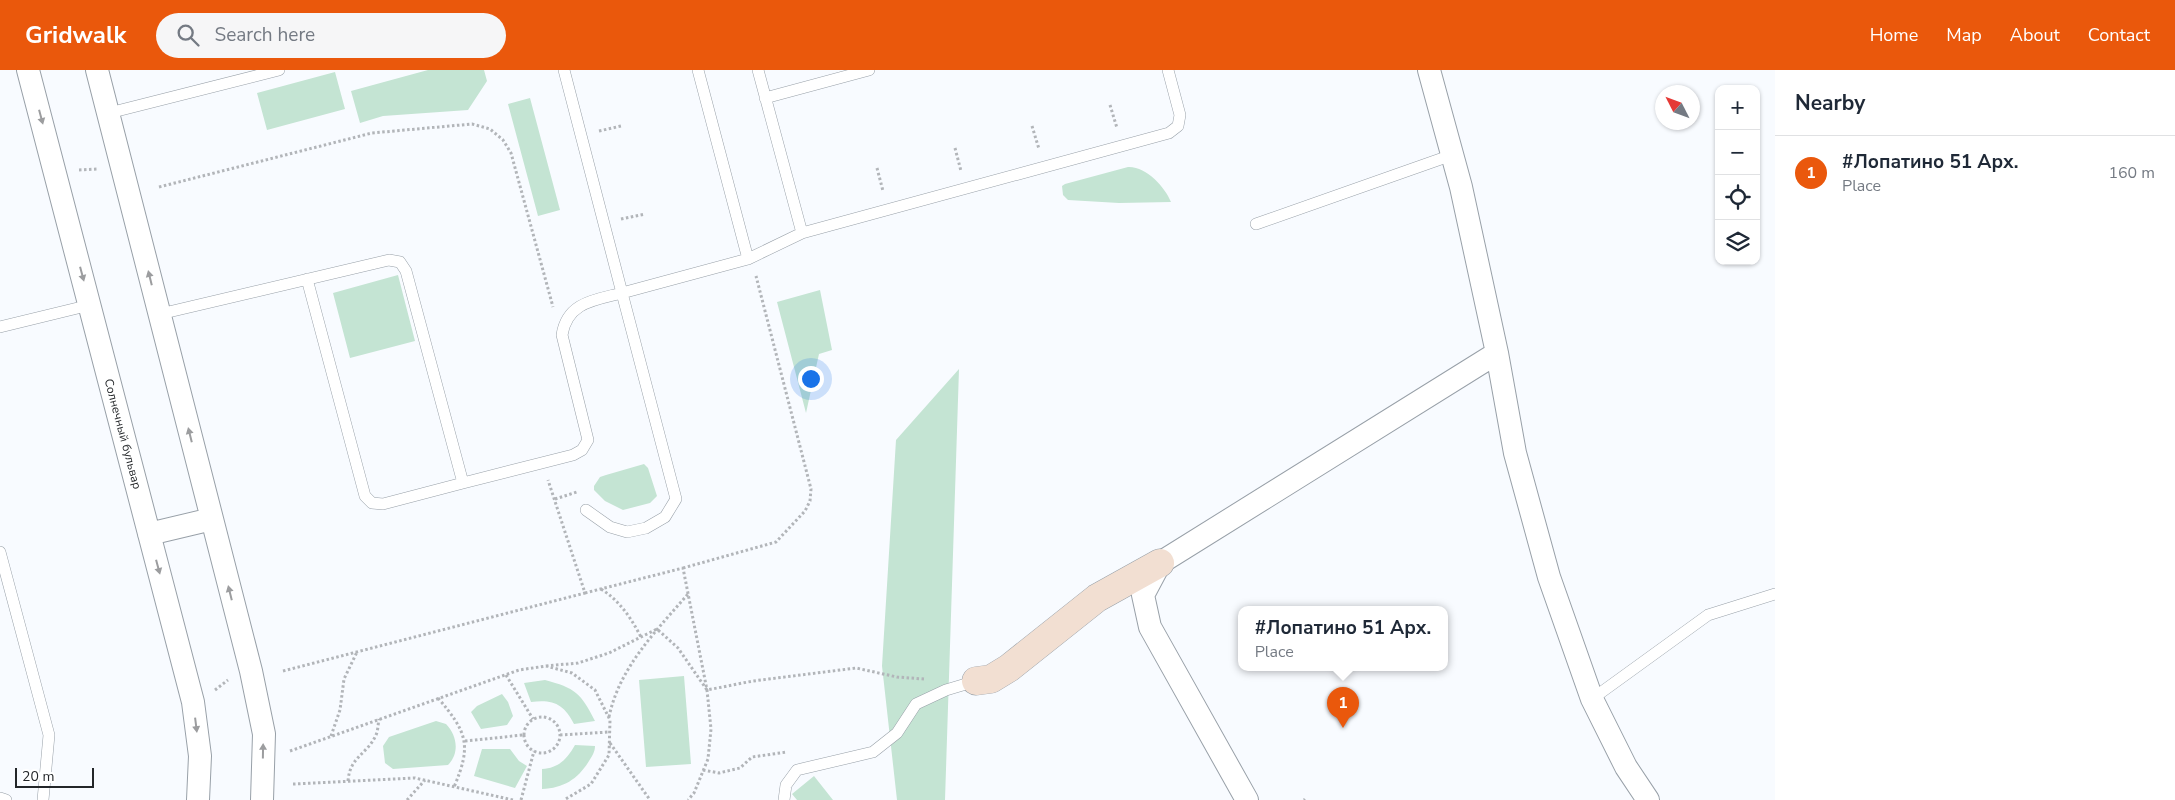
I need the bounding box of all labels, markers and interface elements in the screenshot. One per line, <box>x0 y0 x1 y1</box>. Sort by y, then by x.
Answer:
search box <box>156 13 506 58</box>
text: Gridwalk <box>25 19 126 51</box>
icon: search <box>174 21 202 49</box>
text: Search here <box>214 22 315 48</box>
text: Home <box>1870 23 1918 47</box>
text: Map <box>1946 23 1982 47</box>
text: About <box>2010 23 2060 47</box>
text: Contact <box>2088 23 2150 47</box>
north arrow <box>1655 85 1700 130</box>
map controls <box>1715 85 1760 265</box>
button: + <box>1715 85 1760 130</box>
text: Nearby <box>1795 89 1865 117</box>
one-way arrow <box>37 110 45 125</box>
button: − <box>1715 130 1760 175</box>
text: #Лопатино 51 Арх. <box>1842 149 2019 175</box>
text: 1 <box>1806 162 1816 184</box>
text: 160 m <box>2108 162 2155 184</box>
button: locate <box>1715 175 1760 220</box>
text: Place <box>1842 175 1881 197</box>
button: layers <box>1715 220 1760 265</box>
one-way arrow <box>78 267 86 282</box>
one-way arrow <box>146 270 154 285</box>
your location <box>798 366 824 392</box>
street label: Солнечный бульвар <box>101 377 145 491</box>
one-way arrow <box>186 428 194 443</box>
one-way arrow <box>154 560 162 575</box>
one-way arrow <box>226 585 234 600</box>
popup <box>1238 606 1448 671</box>
text: #Лопатино 51 Арх. <box>1255 615 1431 641</box>
text: Place <box>1255 641 1294 663</box>
pin: 1 <box>1327 687 1359 728</box>
one-way arrow <box>192 717 200 733</box>
one-way arrow <box>260 743 268 759</box>
scale bar <box>15 765 94 788</box>
text: 20 m <box>22 767 54 786</box>

